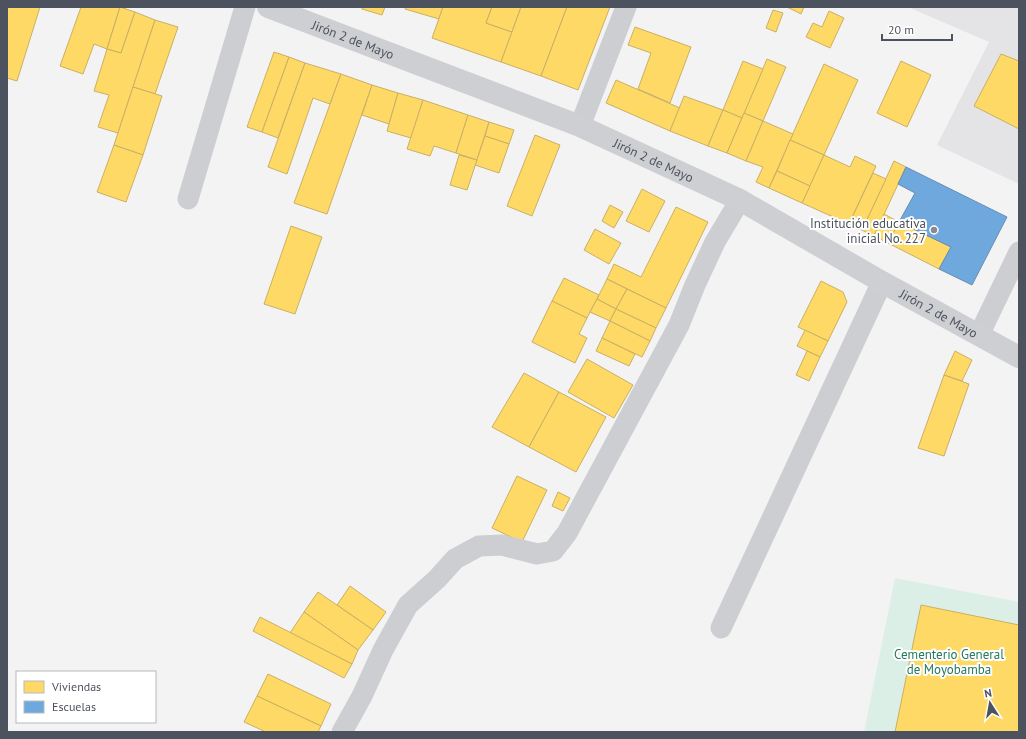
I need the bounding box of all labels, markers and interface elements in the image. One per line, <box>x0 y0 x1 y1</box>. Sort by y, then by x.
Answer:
street label: Jirón 2 de Mayo <box>308 16 396 63</box>
scale bar <box>882 16 952 42</box>
text: 20 m <box>888 22 914 37</box>
street label: Jirón 2 de Mayo <box>610 134 696 186</box>
place label: Institución educativa inicial No. 227 <box>810 215 926 247</box>
marker: Institución educativa inicial No. 227 <box>929 225 939 235</box>
street label: Jirón 2 de Mayo <box>896 285 981 342</box>
park label: Cementerio General de Moyobamba <box>894 646 1004 678</box>
legend <box>16 671 156 723</box>
text: Viviendas <box>51 679 101 694</box>
north arrow <box>970 683 1010 723</box>
text: N <box>983 686 993 701</box>
text: Escuelas <box>52 699 96 714</box>

